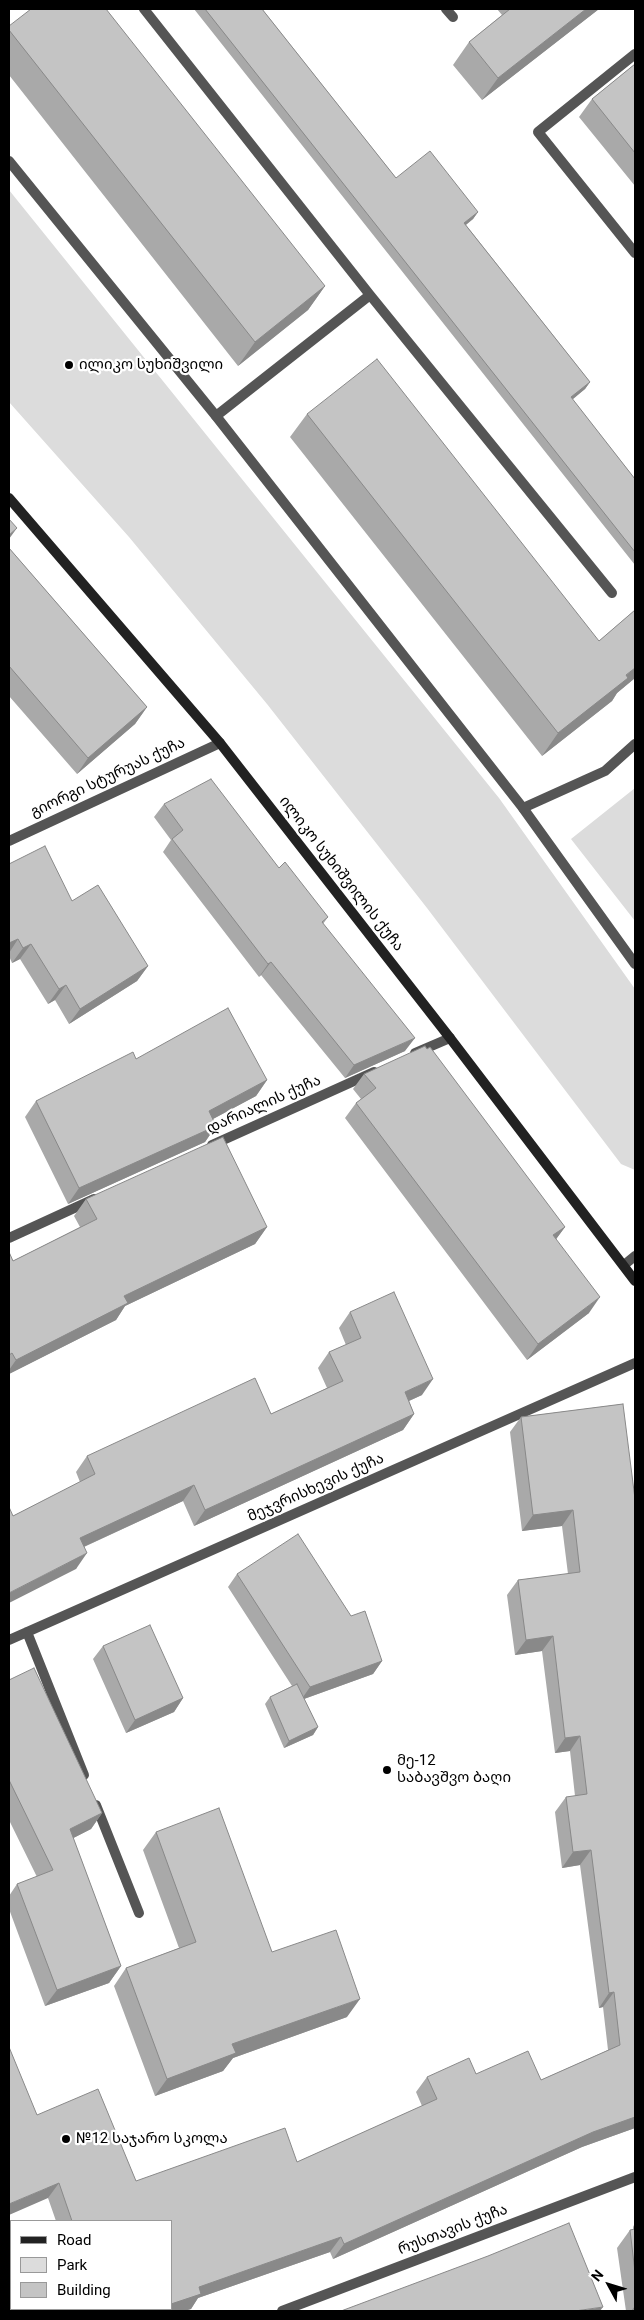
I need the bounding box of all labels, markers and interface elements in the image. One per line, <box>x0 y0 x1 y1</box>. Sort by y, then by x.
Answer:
place label: ილიკო სუხიშვილი <box>79 356 223 374</box>
marker: ილიკო სუხიშვილი <box>63 359 75 371</box>
street label: გიორგი სტურუას ქუჩა <box>28 734 188 822</box>
street label: ილიკო სუხიშვილის ქუჩა <box>275 793 407 955</box>
street label: დარიალის ქუჩა <box>204 1072 324 1138</box>
street label: მეჯვრისხევის ქუჩა <box>245 1450 387 1526</box>
place label: მე-12 საბავშვო ბაღი <box>397 1752 511 1787</box>
marker: მე-12 საბავშვო ბაღი <box>381 1764 393 1776</box>
place label: №12 საჯარო სკოლა <box>76 2130 228 2148</box>
marker: №12 საჯარო სკოლა <box>60 2133 72 2145</box>
street label: რუსთავის ქუჩა <box>396 2201 510 2259</box>
legend <box>10 2220 172 2310</box>
text: Road <box>57 2231 91 2249</box>
text: Park <box>57 2256 87 2274</box>
north arrow <box>584 2260 634 2310</box>
text: N <box>588 2267 607 2284</box>
text: Building <box>57 2281 111 2299</box>

